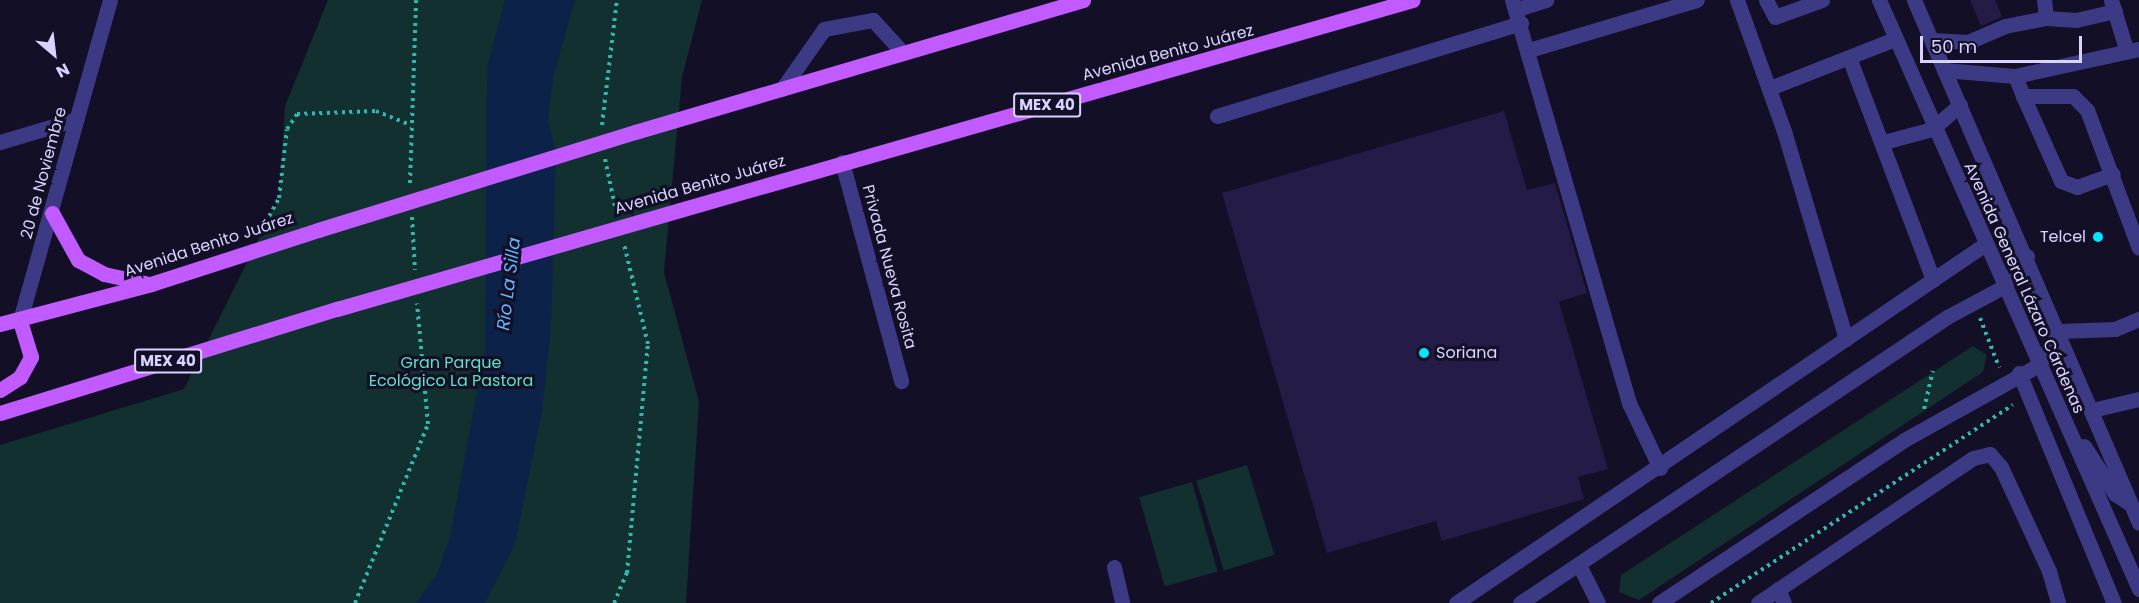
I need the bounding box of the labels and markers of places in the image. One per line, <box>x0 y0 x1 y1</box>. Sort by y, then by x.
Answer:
place label: Telcel <box>2040 227 2086 247</box>
marker: Telcel <box>2091 230 2105 244</box>
place label: Soriana <box>1436 343 1497 363</box>
marker: Soriana <box>1417 346 1431 360</box>

